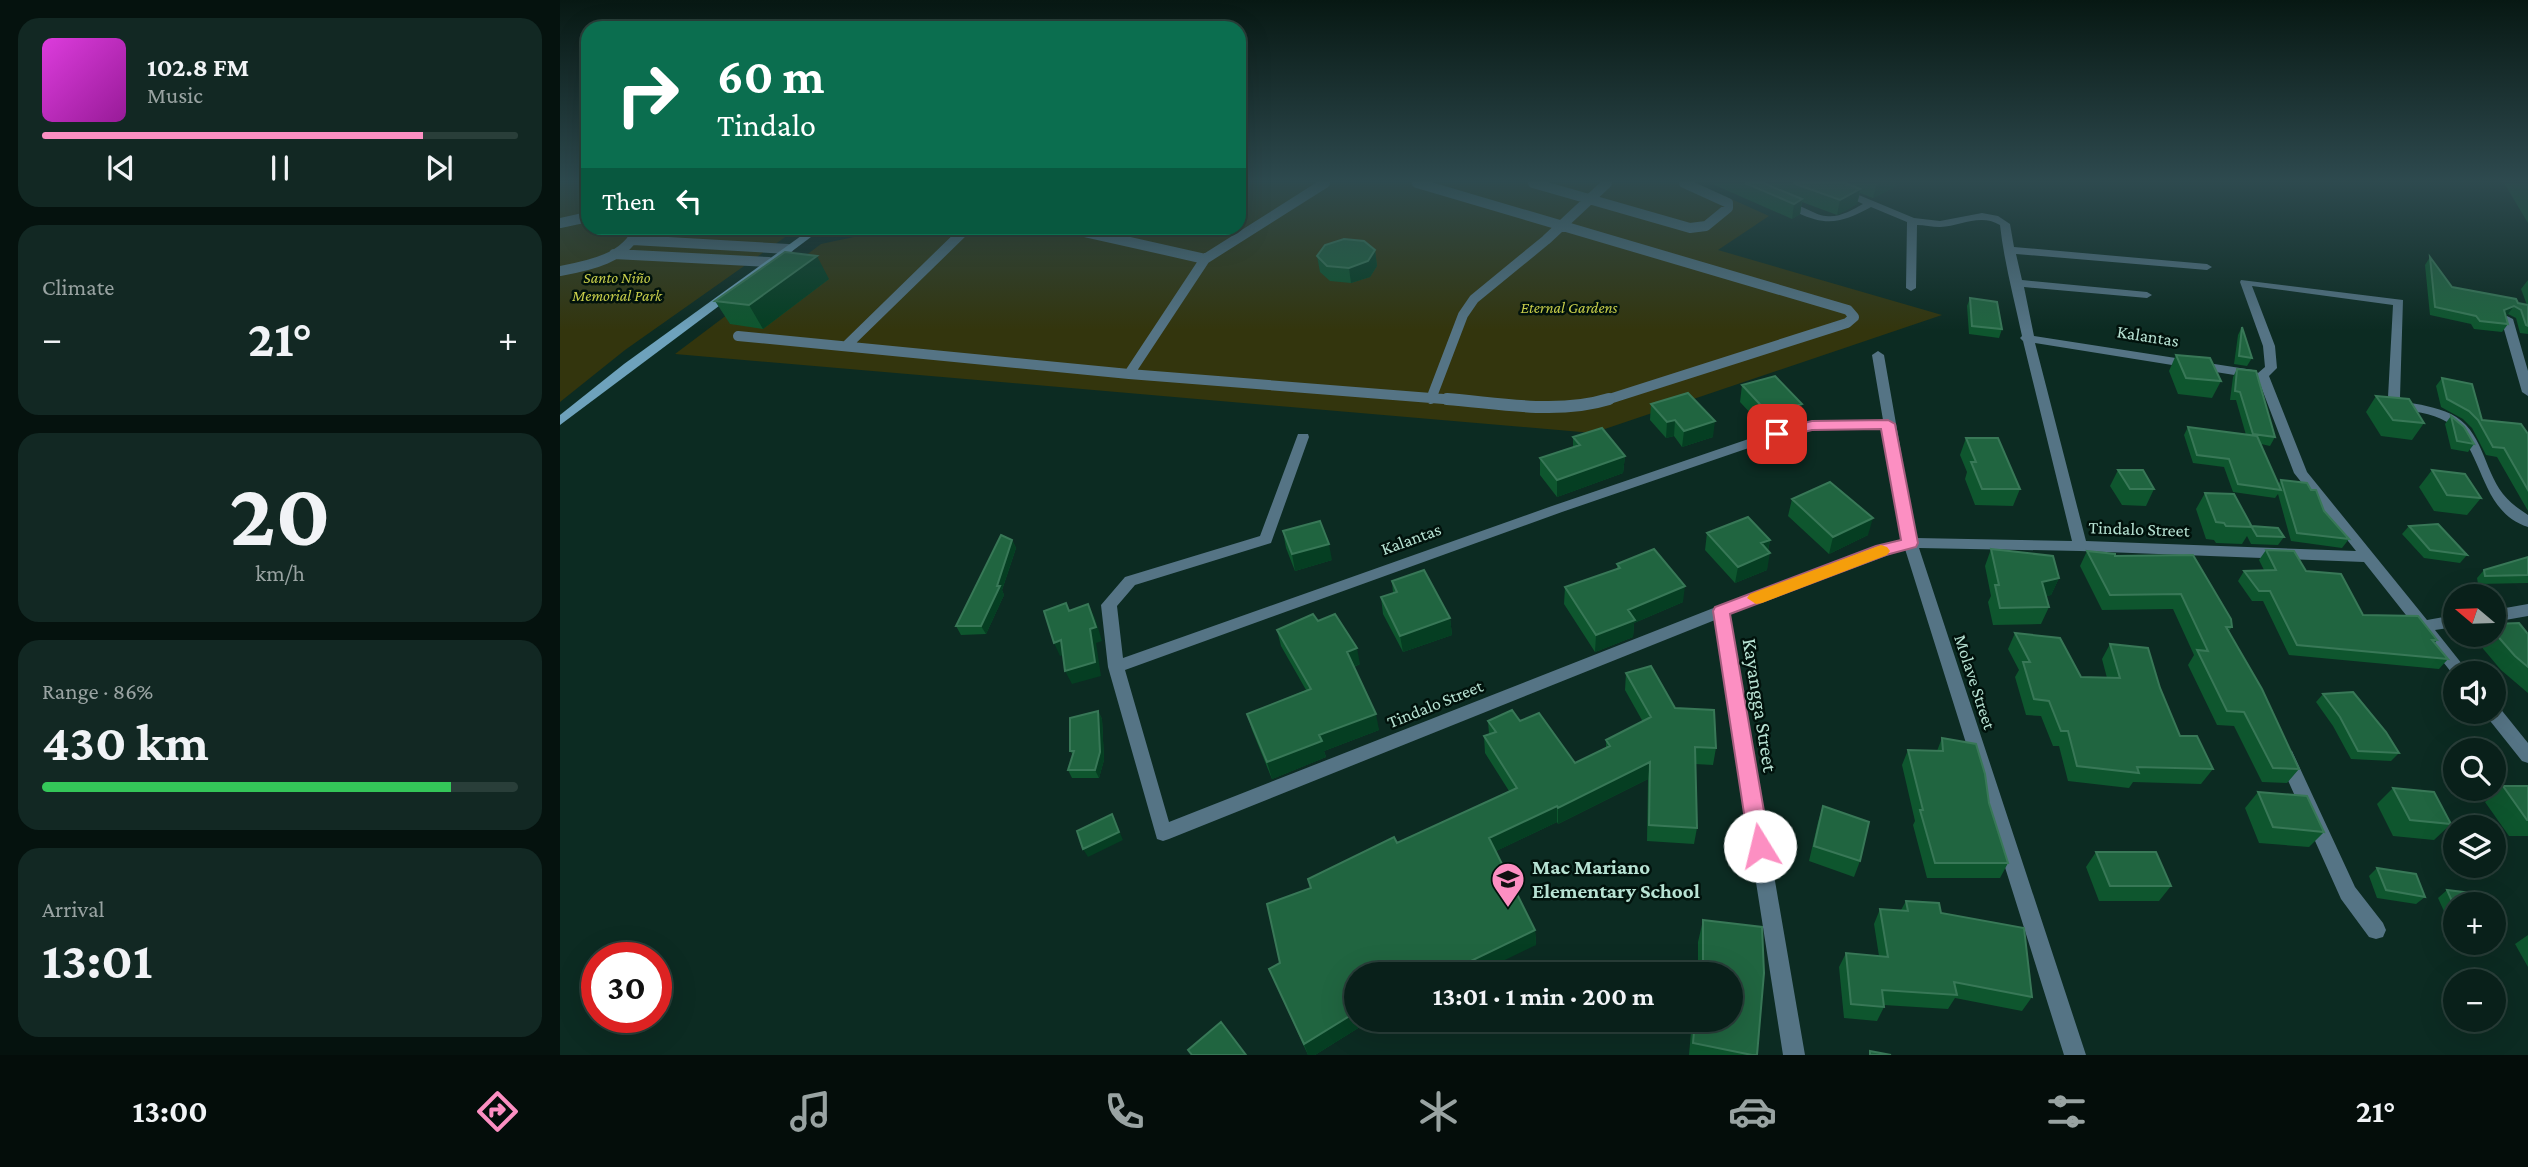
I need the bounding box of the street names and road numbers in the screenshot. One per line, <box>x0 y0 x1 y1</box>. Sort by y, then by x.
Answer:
street label: Kalantas <box>2116 321 2180 351</box>
street label: Tindalo Street <box>2088 517 2191 541</box>
street label: Kalantas <box>1378 519 1444 559</box>
street label: Molave Street <box>1950 632 2000 733</box>
street label: Kayangga Street <box>1738 636 1783 775</box>
street label: Tindalo Street <box>1384 675 1487 732</box>

